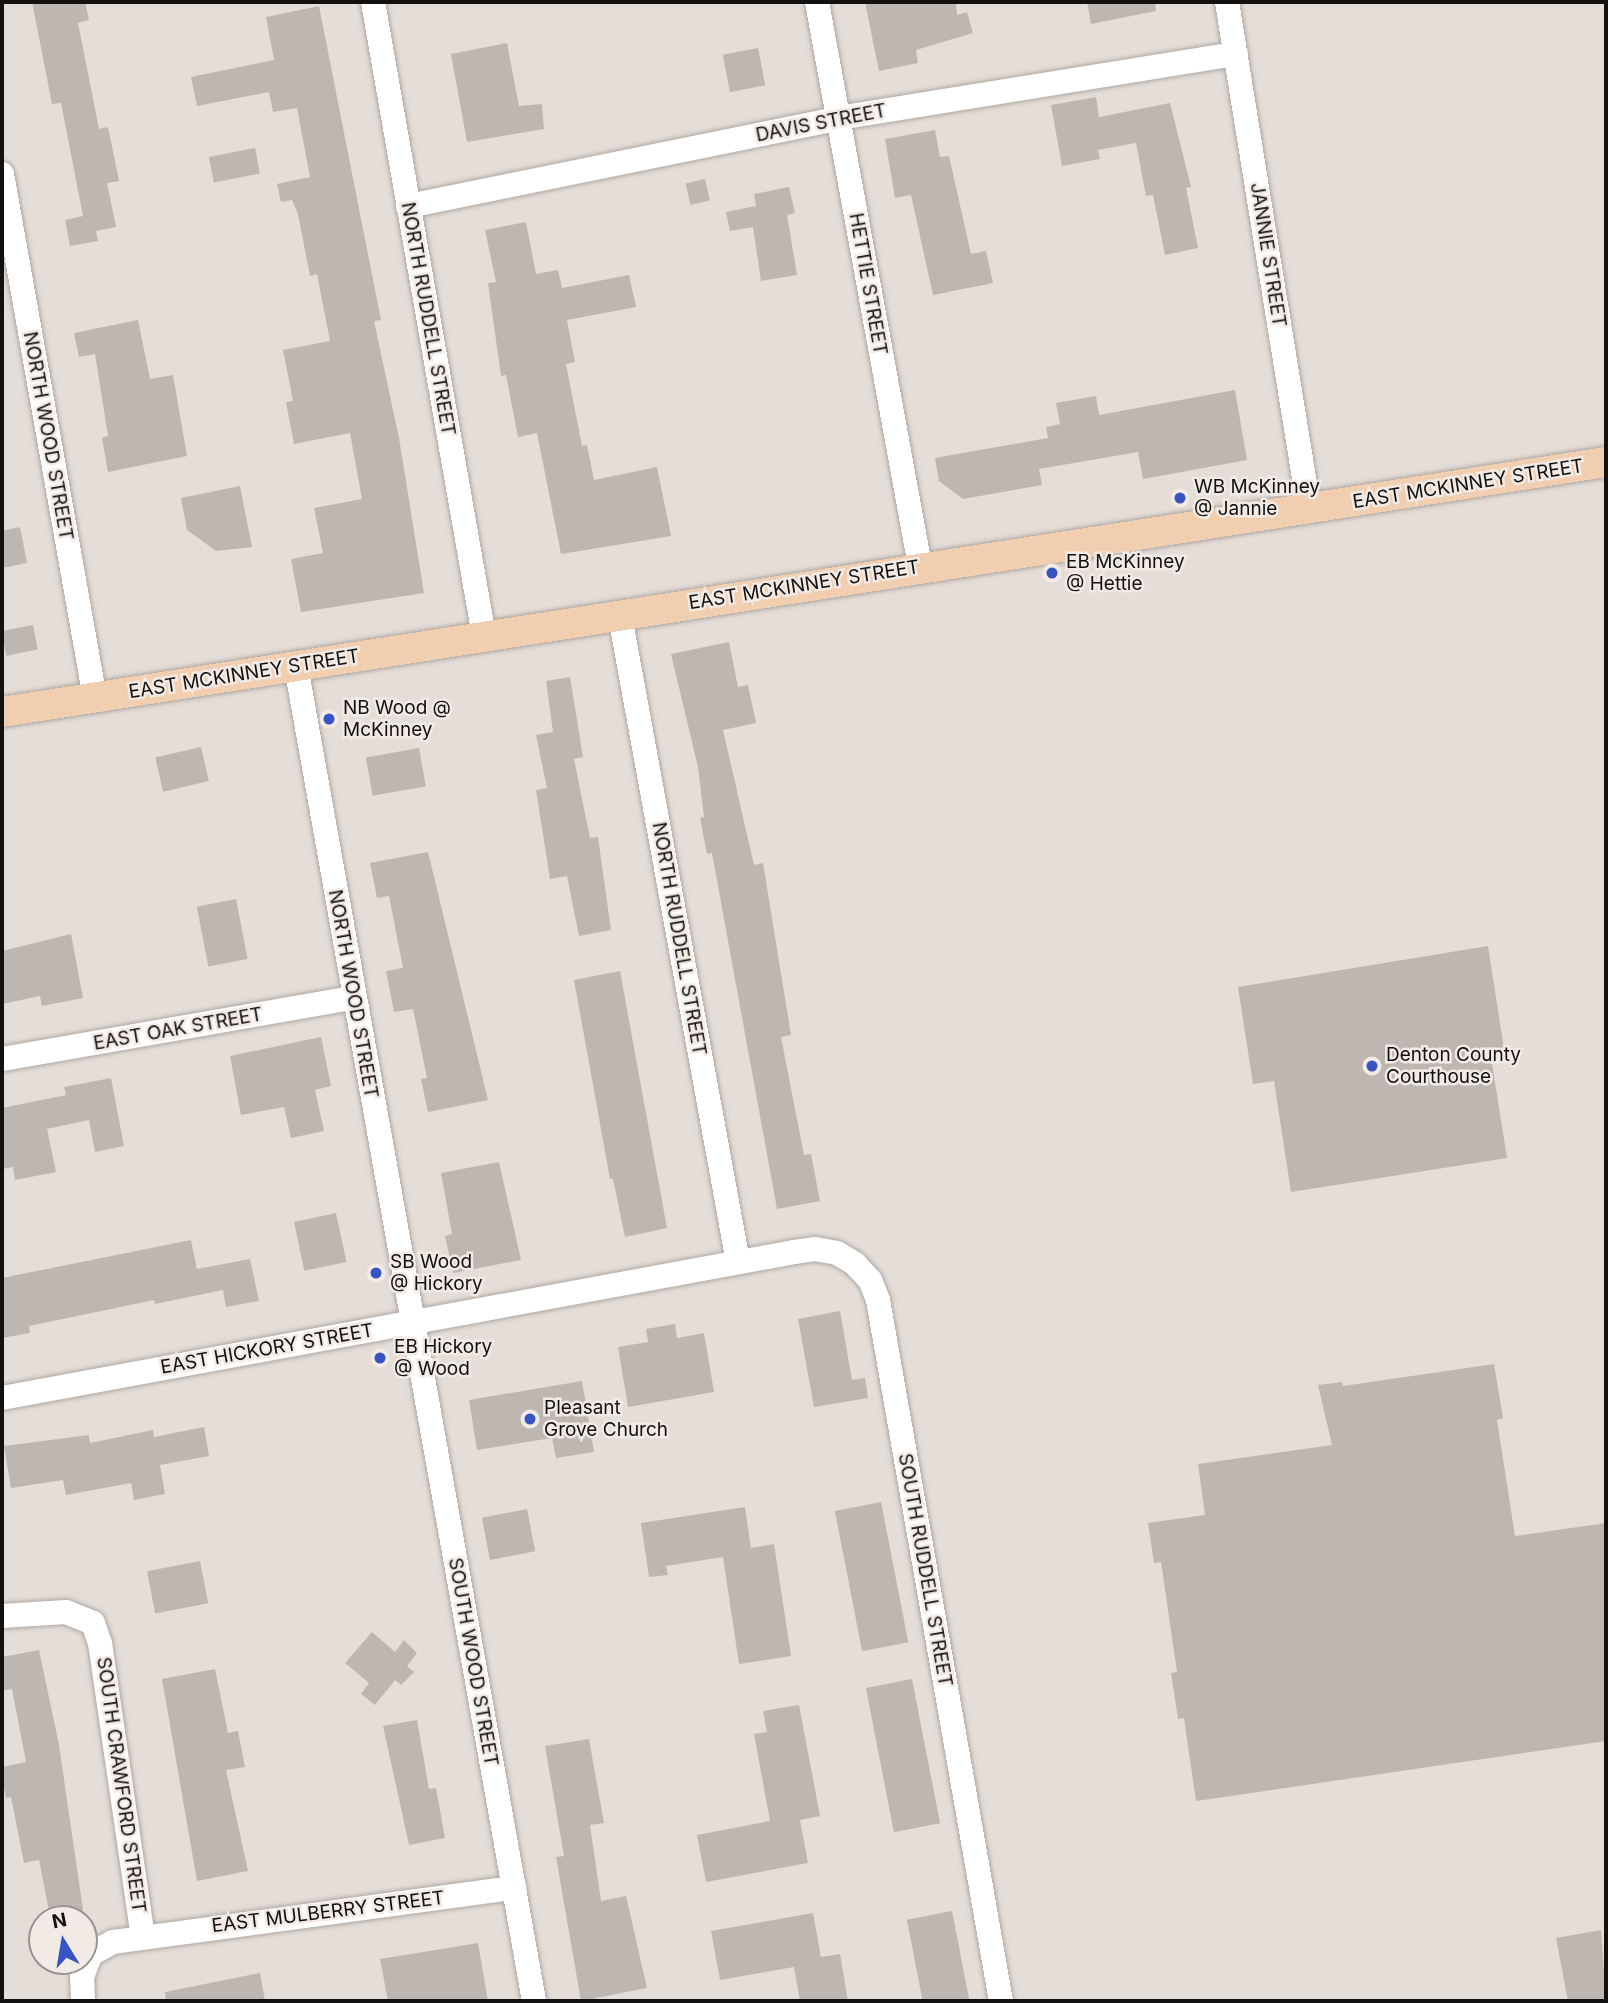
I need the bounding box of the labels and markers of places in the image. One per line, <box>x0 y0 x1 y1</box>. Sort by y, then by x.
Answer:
place label: WB McKinney @ Jannie <box>1194 476 1320 520</box>
marker: WB McKinney @ Jannie <box>1172 490 1188 506</box>
place label: EB McKinney @ Hettie <box>1066 551 1185 595</box>
marker: EB McKinney @ Hettie <box>1044 565 1060 581</box>
place label: NB Wood @ McKinney <box>343 697 451 741</box>
marker: NB Wood @ McKinney <box>321 711 337 727</box>
place label: Denton County Courthouse <box>1386 1044 1521 1088</box>
marker: Denton County Courthouse <box>1364 1058 1380 1074</box>
place label: SB Wood @ Hickory <box>390 1251 483 1295</box>
marker: SB Wood @ Hickory <box>368 1265 384 1281</box>
place label: EB Hickory @ Wood <box>394 1336 492 1380</box>
marker: EB Hickory @ Wood <box>372 1350 388 1366</box>
place label: Pleasant Grove Church <box>544 1397 668 1441</box>
marker: Pleasant Grove Church <box>522 1411 538 1427</box>

